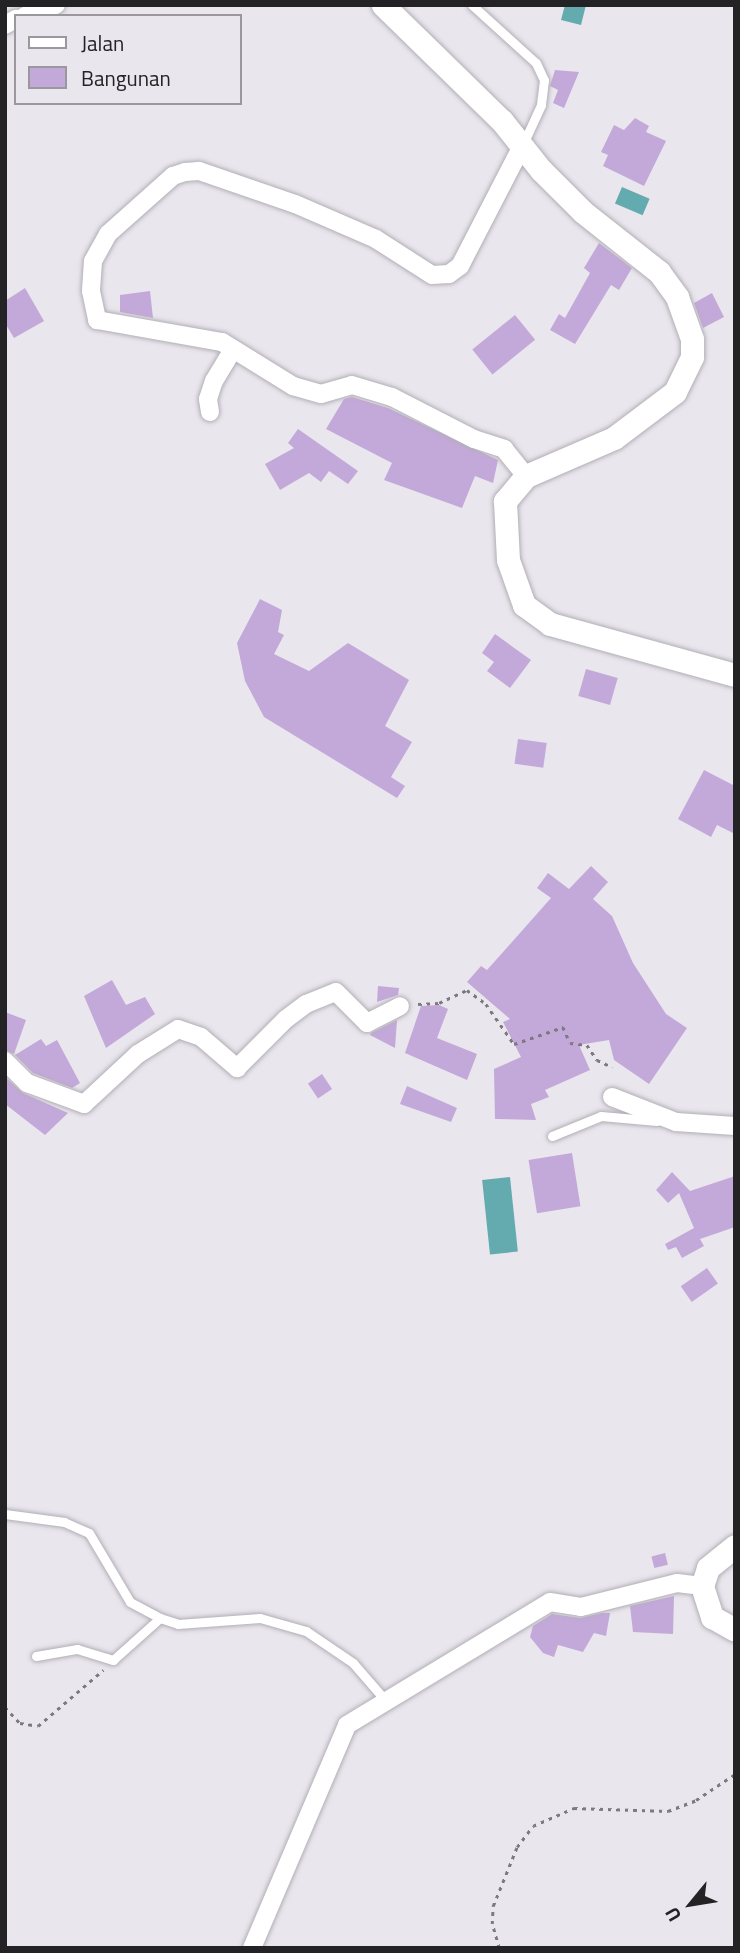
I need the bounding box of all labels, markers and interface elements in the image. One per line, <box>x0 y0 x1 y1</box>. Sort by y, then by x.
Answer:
legend <box>14 14 242 105</box>
text: Jalan <box>81 27 124 59</box>
text: Bangunan <box>81 62 171 94</box>
north arrow <box>656 1869 726 1939</box>
text: U <box>657 1902 688 1927</box>

